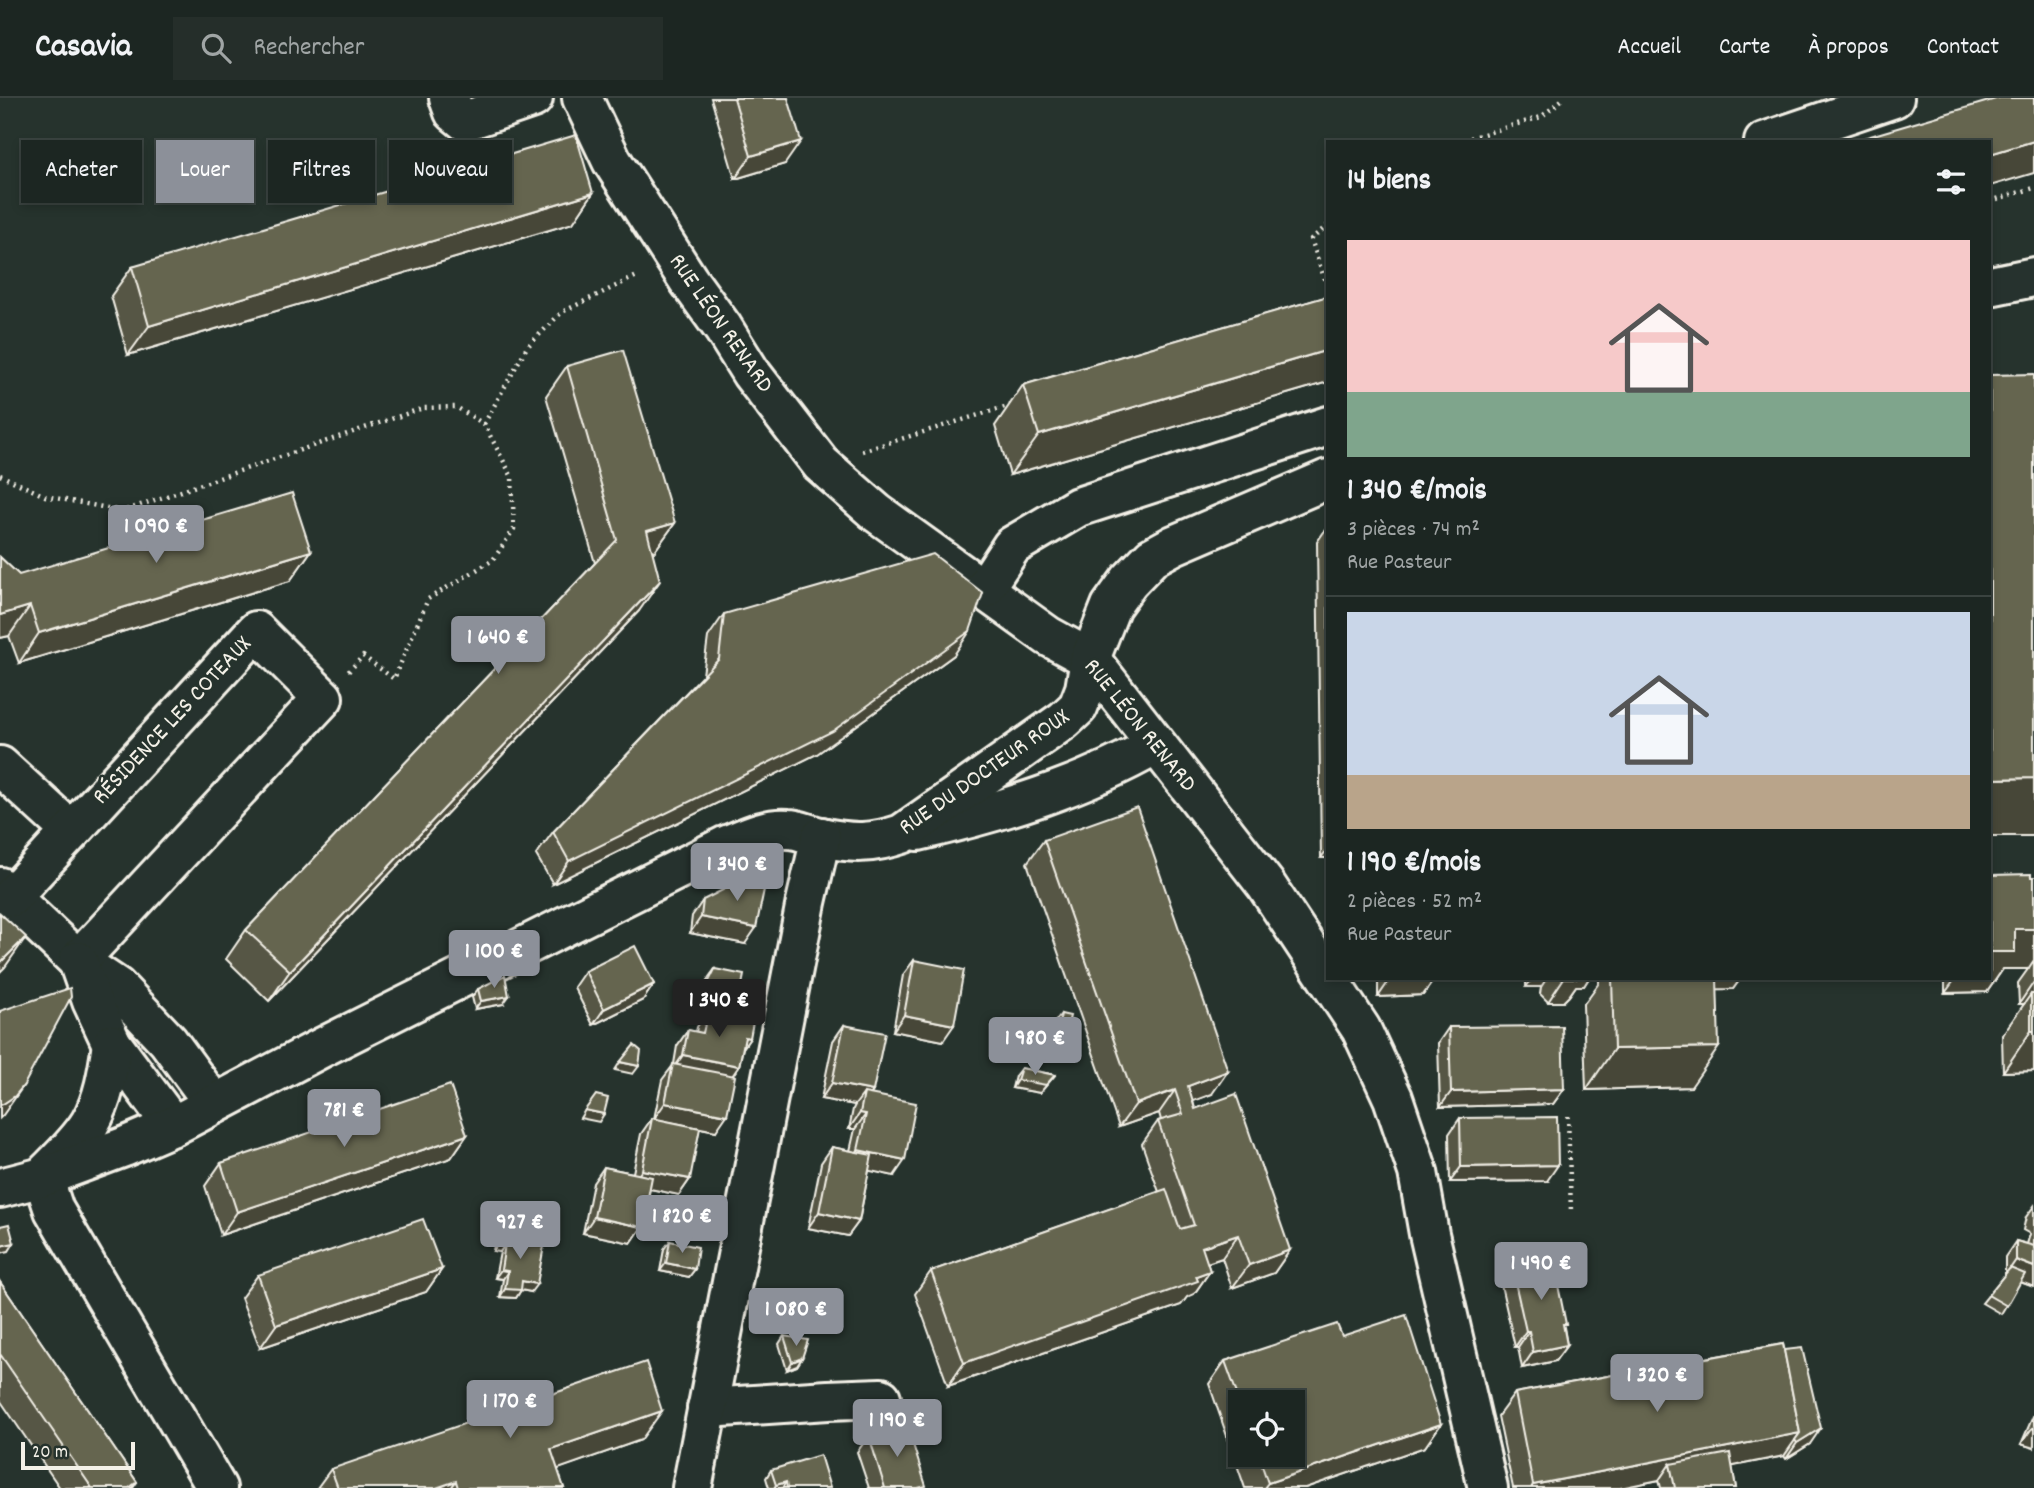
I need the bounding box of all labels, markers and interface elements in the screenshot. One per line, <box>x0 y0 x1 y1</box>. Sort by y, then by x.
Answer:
search box <box>173 17 663 80</box>
text: Casavia <box>35 25 131 72</box>
icon: search <box>197 29 235 67</box>
text: Rechercher <box>253 30 364 67</box>
text: Accueil <box>1617 31 1681 65</box>
text: Carte <box>1719 31 1770 65</box>
text: À propos <box>1808 31 1889 65</box>
text: Contact <box>1927 31 1999 65</box>
chip: Acheter <box>21 140 142 203</box>
chip: Louer <box>156 140 254 203</box>
chip: Filtres <box>268 140 375 203</box>
chip: Nouveau <box>389 140 512 203</box>
text: 14 biens <box>1347 161 1431 204</box>
icon: filters <box>1932 163 1970 201</box>
street label: RUE LÉON RENARD <box>659 247 781 401</box>
icon: home <box>1596 285 1722 411</box>
text: 1 340 €/mois <box>1347 471 1487 514</box>
pin: 1 090 € <box>91 505 221 565</box>
text: 1 090 € <box>124 511 188 544</box>
text: 3 pièces · 74 m² <box>1347 514 1480 547</box>
text: Rue Pasteur <box>1347 547 1451 580</box>
pin: 1 640 € <box>433 616 563 676</box>
text: 1 640 € <box>467 622 529 655</box>
street label: RÉSIDENCE LES COTEAUX <box>86 629 260 813</box>
street label: RUE LÉON RENARD <box>1074 652 1204 800</box>
icon: home <box>1596 657 1722 783</box>
street label: RUE DU DOCTEUR ROUX <box>893 701 1077 845</box>
text: 1 190 €/mois <box>1347 843 1481 886</box>
pin: 1 340 € <box>672 844 802 903</box>
text: 1 340 € <box>707 849 767 882</box>
text: 2 pièces · 52 m² <box>1347 886 1482 919</box>
text: Rue Pasteur <box>1347 919 1451 952</box>
pin: 1 100 € <box>429 930 559 990</box>
text: 1 100 € <box>465 936 523 969</box>
pin: 1 340 € <box>654 979 784 1039</box>
text: 1 340 € <box>689 985 749 1018</box>
pin: 1 980 € <box>970 1018 1100 1077</box>
text: 1 980 € <box>1005 1023 1065 1056</box>
pin: 781 € <box>295 1090 393 1149</box>
text: 781 € <box>323 1095 365 1128</box>
pin: 1 820 € <box>617 1196 747 1255</box>
text: 1 820 € <box>652 1201 712 1234</box>
pin: 927 € <box>471 1202 569 1261</box>
text: 927 € <box>496 1207 544 1240</box>
pin: 1 490 € <box>1476 1242 1606 1302</box>
text: 1 490 € <box>1510 1248 1572 1281</box>
pin: 1 080 € <box>731 1288 861 1348</box>
text: 1 080 € <box>765 1294 827 1327</box>
pin: 1 320 € <box>1592 1354 1722 1414</box>
text: 1 320 € <box>1626 1360 1688 1393</box>
pin: 1 170 € <box>445 1380 575 1440</box>
text: 1 170 € <box>483 1386 537 1419</box>
map controls <box>1228 1390 1305 1467</box>
button: locate <box>1228 1390 1305 1467</box>
pin: 1 190 € <box>832 1400 962 1459</box>
text: 1 190 € <box>869 1405 925 1438</box>
scale bar <box>21 1439 135 1471</box>
text: 20 m <box>32 1440 68 1467</box>

